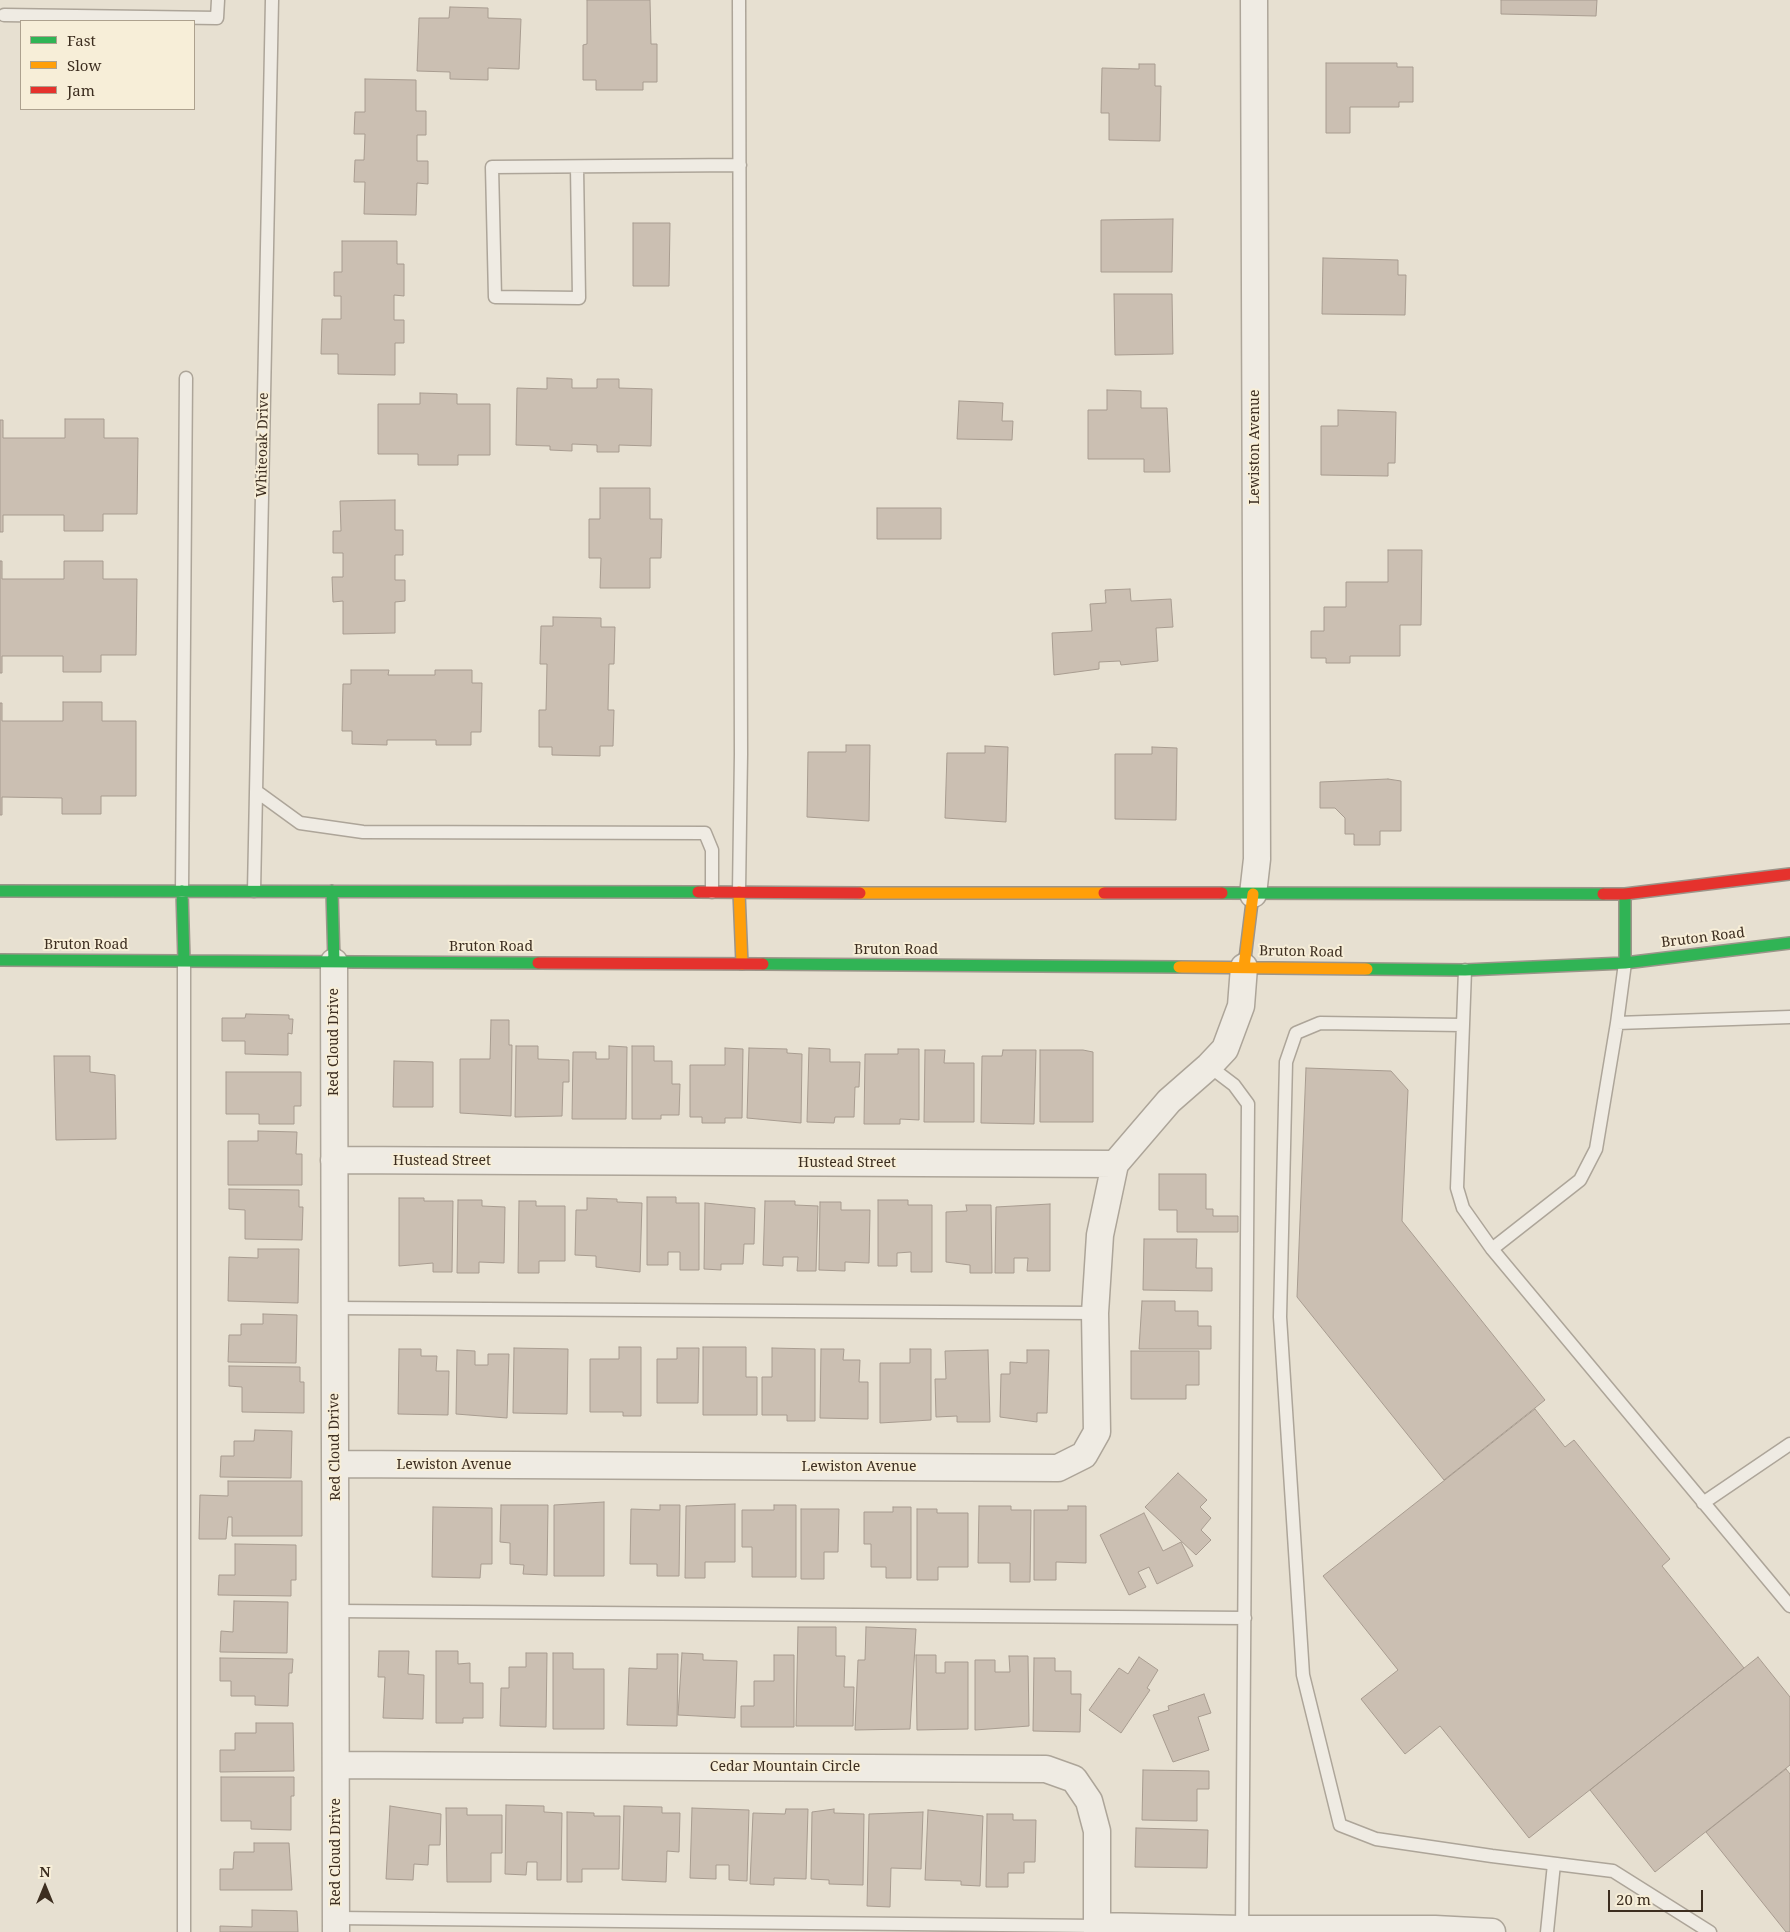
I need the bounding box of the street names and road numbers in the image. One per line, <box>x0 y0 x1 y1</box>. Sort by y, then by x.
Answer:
street label: Lewiston Avenue <box>1247 390 1263 504</box>
street label: Whiteoak Drive <box>254 392 272 498</box>
street label: Bruton Road <box>1660 925 1746 951</box>
street label: Bruton Road <box>44 937 128 953</box>
street label: Bruton Road <box>449 939 533 955</box>
street label: Bruton Road <box>854 942 938 958</box>
street label: Bruton Road <box>1259 943 1343 961</box>
street label: Red Cloud Drive <box>326 988 342 1096</box>
street label: Hustead Street <box>393 1153 491 1169</box>
street label: Hustead Street <box>798 1155 896 1171</box>
street label: Red Cloud Drive <box>326 1393 344 1501</box>
street label: Lewiston Avenue <box>397 1457 511 1473</box>
street label: Lewiston Avenue <box>802 1459 916 1475</box>
street label: Cedar Mountain Circle <box>710 1759 860 1775</box>
street label: Red Cloud Drive <box>328 1798 344 1906</box>

